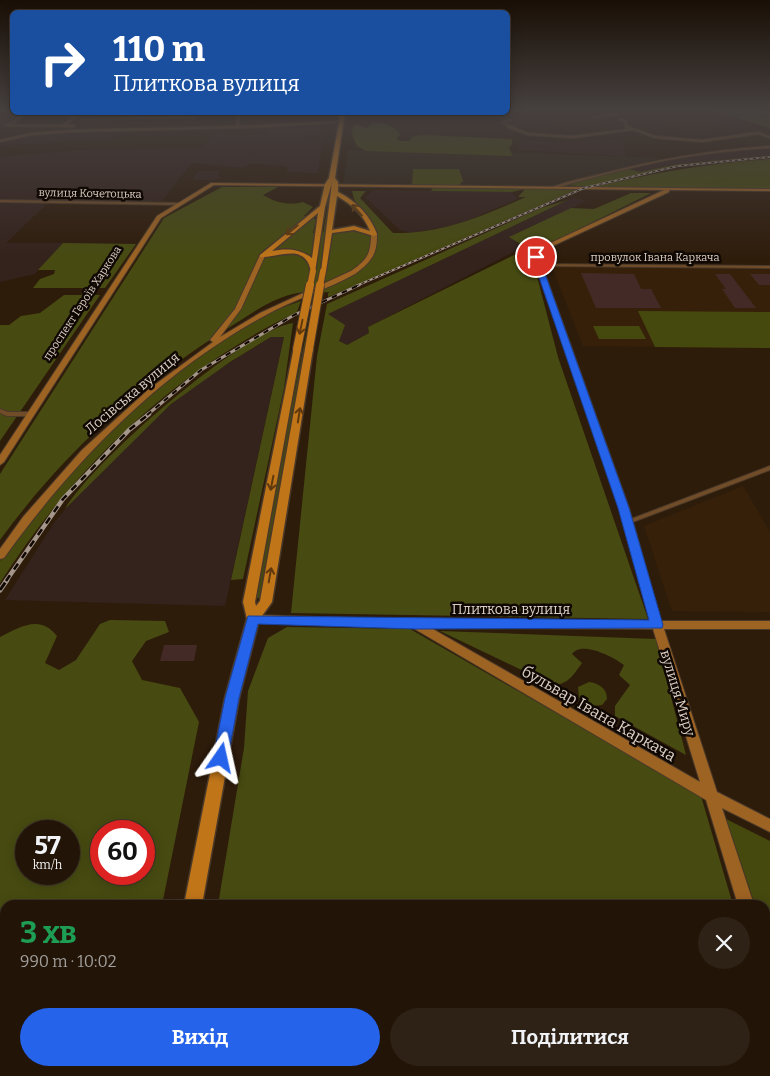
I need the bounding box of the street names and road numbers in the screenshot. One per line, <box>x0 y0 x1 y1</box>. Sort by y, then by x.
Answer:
street label: вулиця Кочетоцька <box>38 186 142 201</box>
street label: проспект Героїв Харкова <box>41 244 124 363</box>
street label: провулок Івана Каркача <box>591 251 719 264</box>
street label: Лосівська вулиця <box>82 349 183 438</box>
street label: Плиткова вулиця <box>452 601 571 618</box>
street label: вулиця Миру <box>656 648 699 739</box>
street label: бульвар Івана Каркача <box>518 661 680 766</box>

